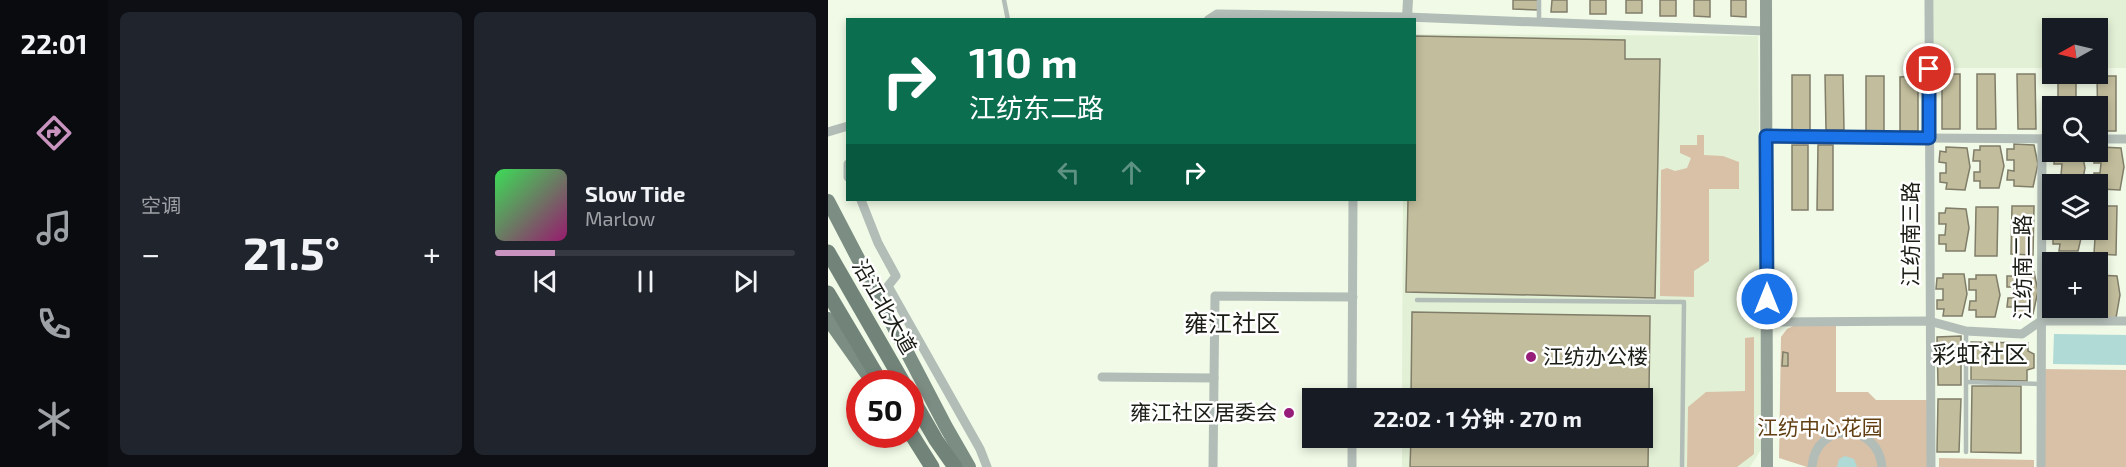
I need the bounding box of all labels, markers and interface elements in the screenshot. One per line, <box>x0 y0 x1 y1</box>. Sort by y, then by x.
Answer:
north arrow <box>2042 18 2108 84</box>
map controls <box>2042 18 2108 318</box>
text: 22:01 <box>20 27 88 59</box>
text: 110 m <box>969 36 1078 86</box>
icon: right <box>870 42 948 120</box>
pin <box>1903 43 1954 94</box>
icon: arrive <box>1912 52 1945 85</box>
text: 江纺东二路 <box>969 91 1104 123</box>
button: search <box>2042 96 2108 162</box>
icon: directions <box>33 112 75 154</box>
icon: left <box>1052 156 1085 189</box>
icon: ahead <box>1115 156 1148 189</box>
icon: right <box>1178 156 1211 189</box>
button: layers <box>2042 174 2108 240</box>
text: Slow Tide <box>585 180 685 206</box>
street label: 江纺南三路 <box>1897 182 1922 287</box>
text: 空调 <box>141 193 181 217</box>
text: Marlow <box>585 206 655 230</box>
icon: music <box>33 207 75 249</box>
street label: 江纺南二路 <box>2009 215 2034 320</box>
text: 21.5° <box>243 225 340 279</box>
text: − <box>141 233 160 273</box>
text: + <box>423 233 441 273</box>
button: + <box>2042 252 2108 318</box>
street label: 沿江北大道 <box>848 255 922 358</box>
icon: previous <box>529 265 562 298</box>
icon: pause <box>629 265 662 298</box>
icon: next <box>729 265 762 298</box>
position arrow <box>1735 267 1799 331</box>
icon: phone <box>33 303 75 345</box>
district label: 雍江社区 <box>1184 308 1280 337</box>
district label: 彩虹社区 <box>1932 339 2028 368</box>
place label: 江纺办公楼 <box>1543 343 1648 368</box>
marker: 江纺办公楼 <box>1524 350 1538 364</box>
speed limit sign: 50 <box>846 370 924 448</box>
icon: climate <box>33 398 75 440</box>
place label: 雍江社区居委会 <box>1130 399 1277 424</box>
text: 22:02 · 1 分钟 · 270 m <box>1373 405 1582 431</box>
marker: 雍江社区居委会 <box>1282 406 1296 420</box>
park label: 江纺中心花园 <box>1757 414 1883 439</box>

